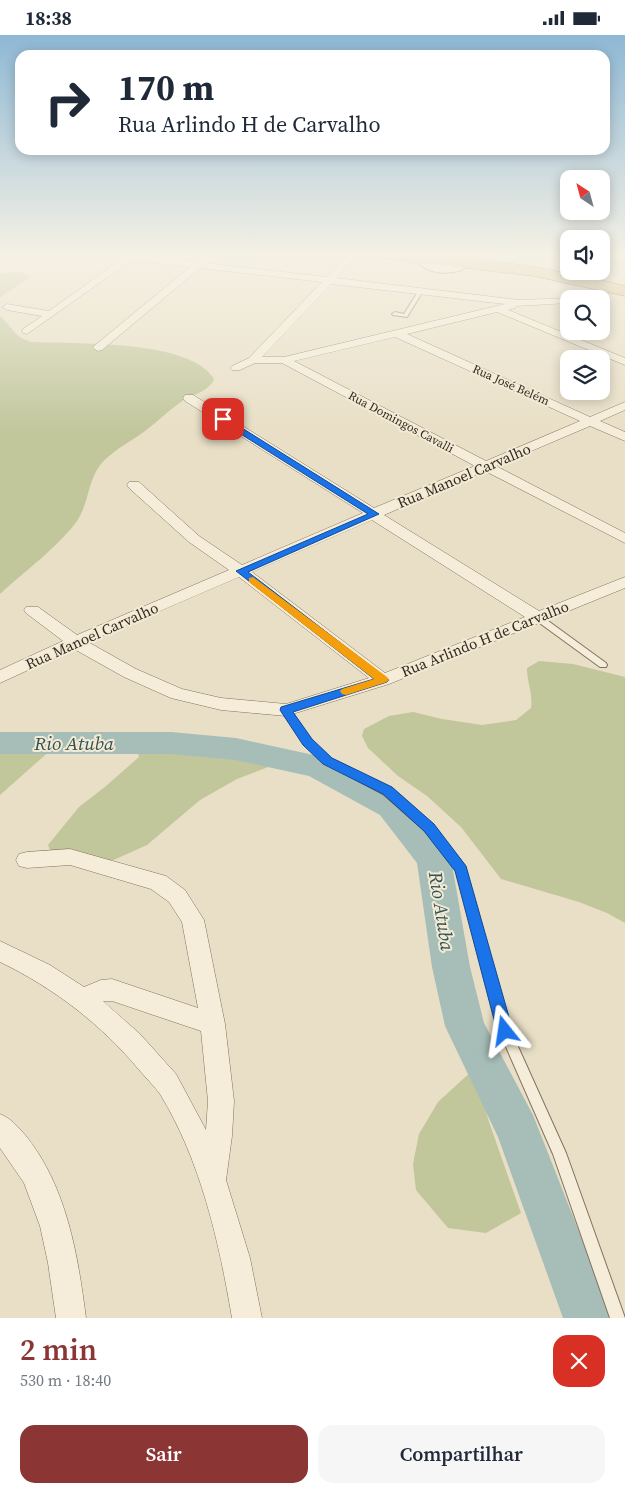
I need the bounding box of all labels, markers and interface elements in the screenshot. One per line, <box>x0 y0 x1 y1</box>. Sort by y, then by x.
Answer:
text: 18:38 <box>25 5 72 31</box>
text: 170 m <box>118 64 214 112</box>
icon: right <box>35 70 100 135</box>
text: Rua Arlindo H de Carvalho <box>118 109 381 139</box>
north arrow <box>560 170 610 220</box>
map controls <box>560 170 610 400</box>
button: sound <box>560 230 610 280</box>
button: search <box>560 290 610 340</box>
button: layers <box>560 350 610 400</box>
street label: Rua José Belém <box>470 361 552 409</box>
street label: Rua Domingos Cavalli <box>346 387 457 457</box>
pin <box>202 398 244 440</box>
icon: arrive <box>209 405 237 433</box>
street label: Rua Manoel Carvalho <box>394 438 534 513</box>
street label: Rua Arlindo H de Carvalho <box>398 595 572 682</box>
street label: Rua Manoel Carvalho <box>22 597 162 674</box>
water label: Rio Atuba <box>33 730 114 756</box>
water label: Rio Atuba <box>423 869 461 952</box>
position arrow <box>478 1004 530 1056</box>
text: 2 min <box>20 1329 97 1370</box>
button: close <box>553 1335 605 1387</box>
text: 530 m · 18:40 <box>20 1369 111 1391</box>
button: Sair <box>20 1425 308 1483</box>
button: Compartilhar <box>318 1425 605 1483</box>

